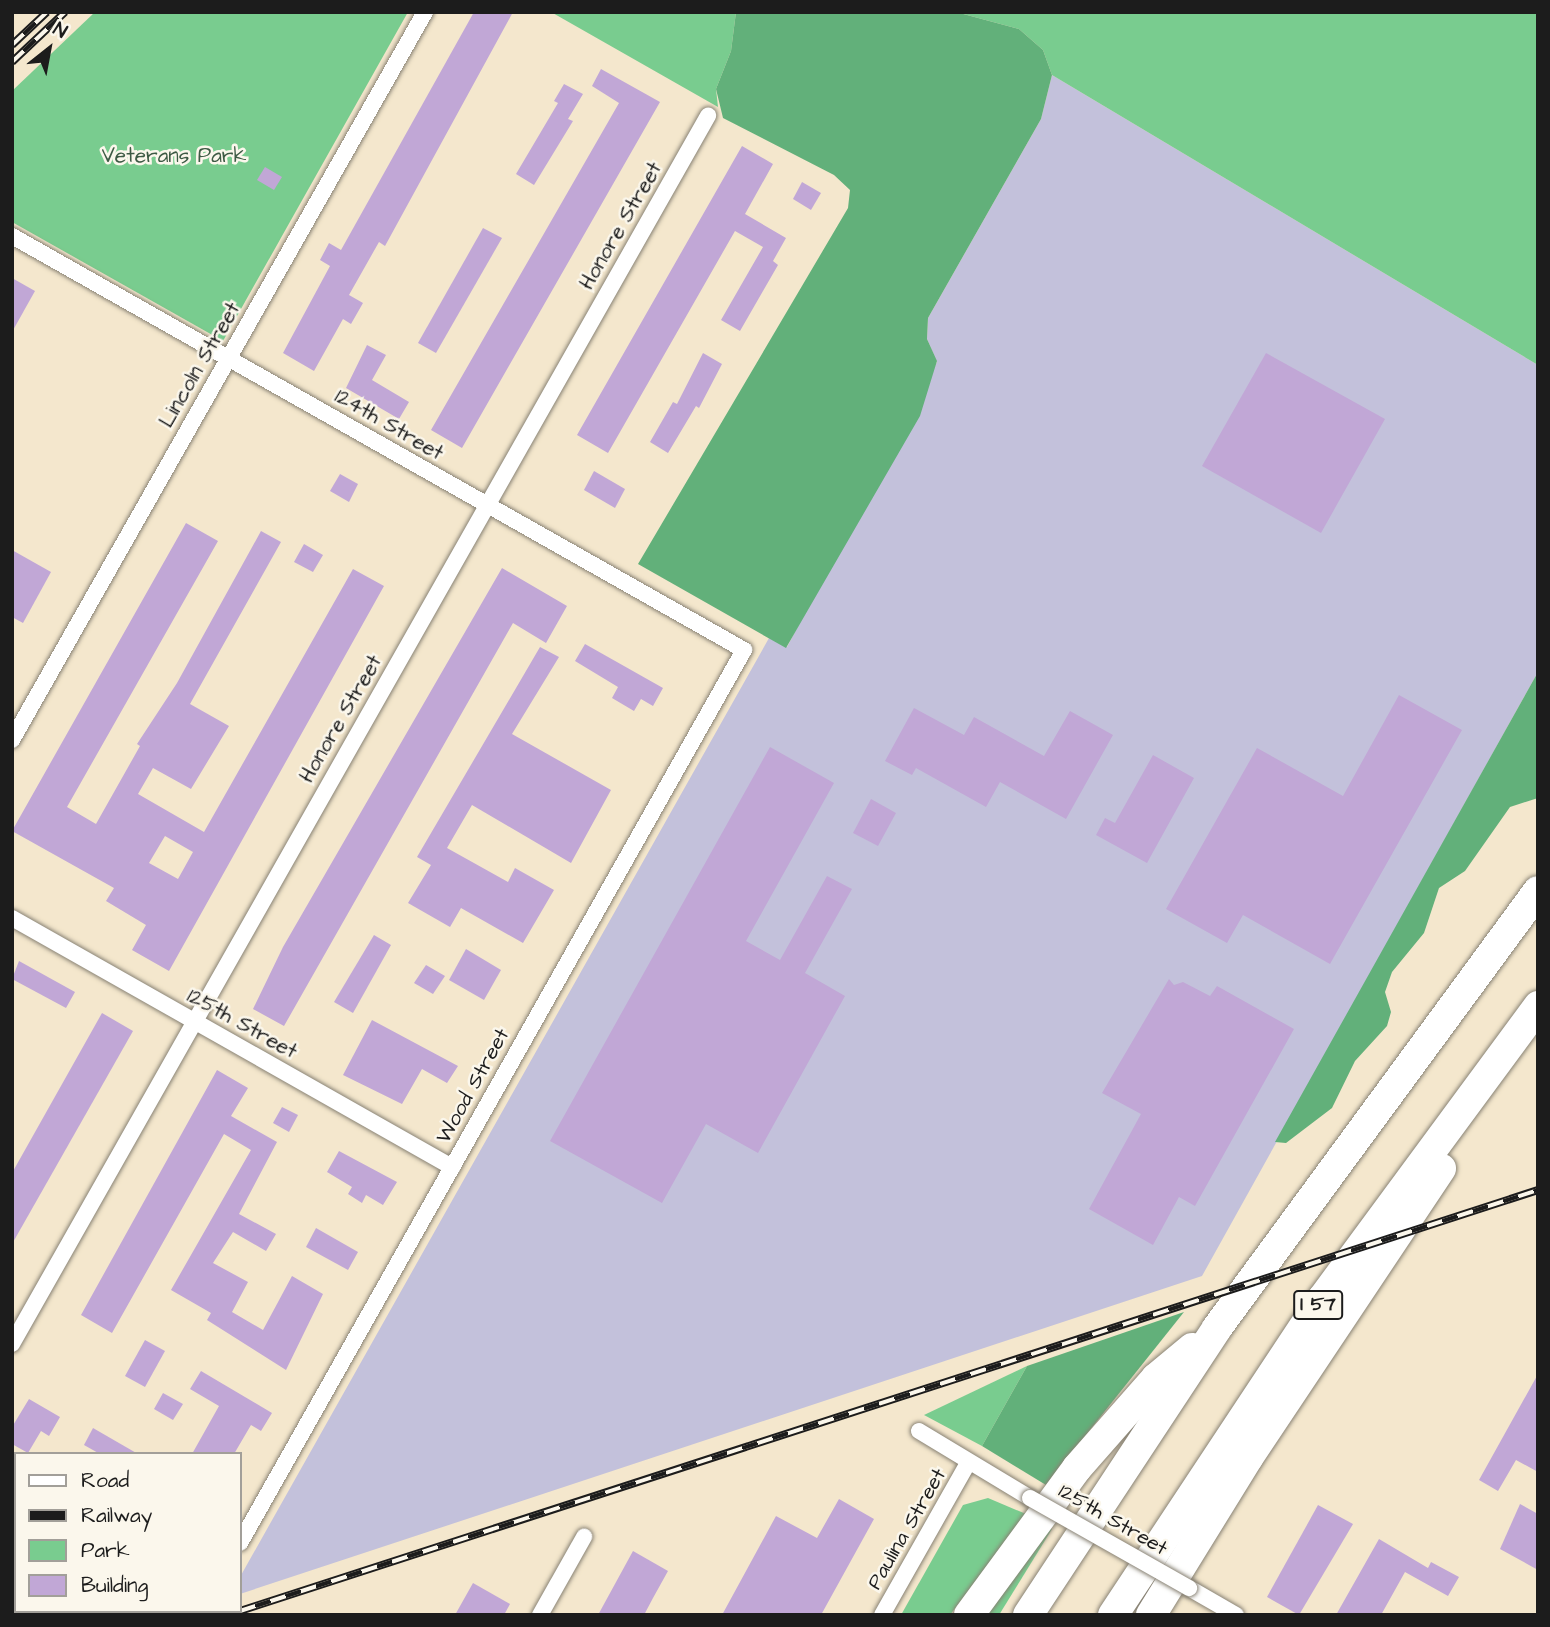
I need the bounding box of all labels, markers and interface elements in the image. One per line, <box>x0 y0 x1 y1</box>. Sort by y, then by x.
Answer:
north arrow <box>14 14 84 84</box>
text: N <box>48 16 72 45</box>
park label: Veterans Park <box>102 143 246 169</box>
street label: Honore Street <box>574 158 668 294</box>
street label: Lincoln Street <box>154 298 246 432</box>
street label: 124th Street <box>330 384 448 466</box>
street label: Honore Street <box>294 651 388 787</box>
street label: 125th Street <box>183 983 301 1065</box>
street label: Wood Street <box>431 1024 515 1148</box>
road number: I 57 <box>1292 1289 1344 1320</box>
legend <box>14 1452 242 1613</box>
street label: Paulina Street <box>862 1464 952 1594</box>
text: Road <box>81 1466 129 1495</box>
street label: 125th Street <box>1054 1479 1172 1561</box>
text: Railway <box>81 1501 152 1530</box>
text: Park <box>81 1536 130 1565</box>
text: Building <box>81 1571 148 1600</box>

